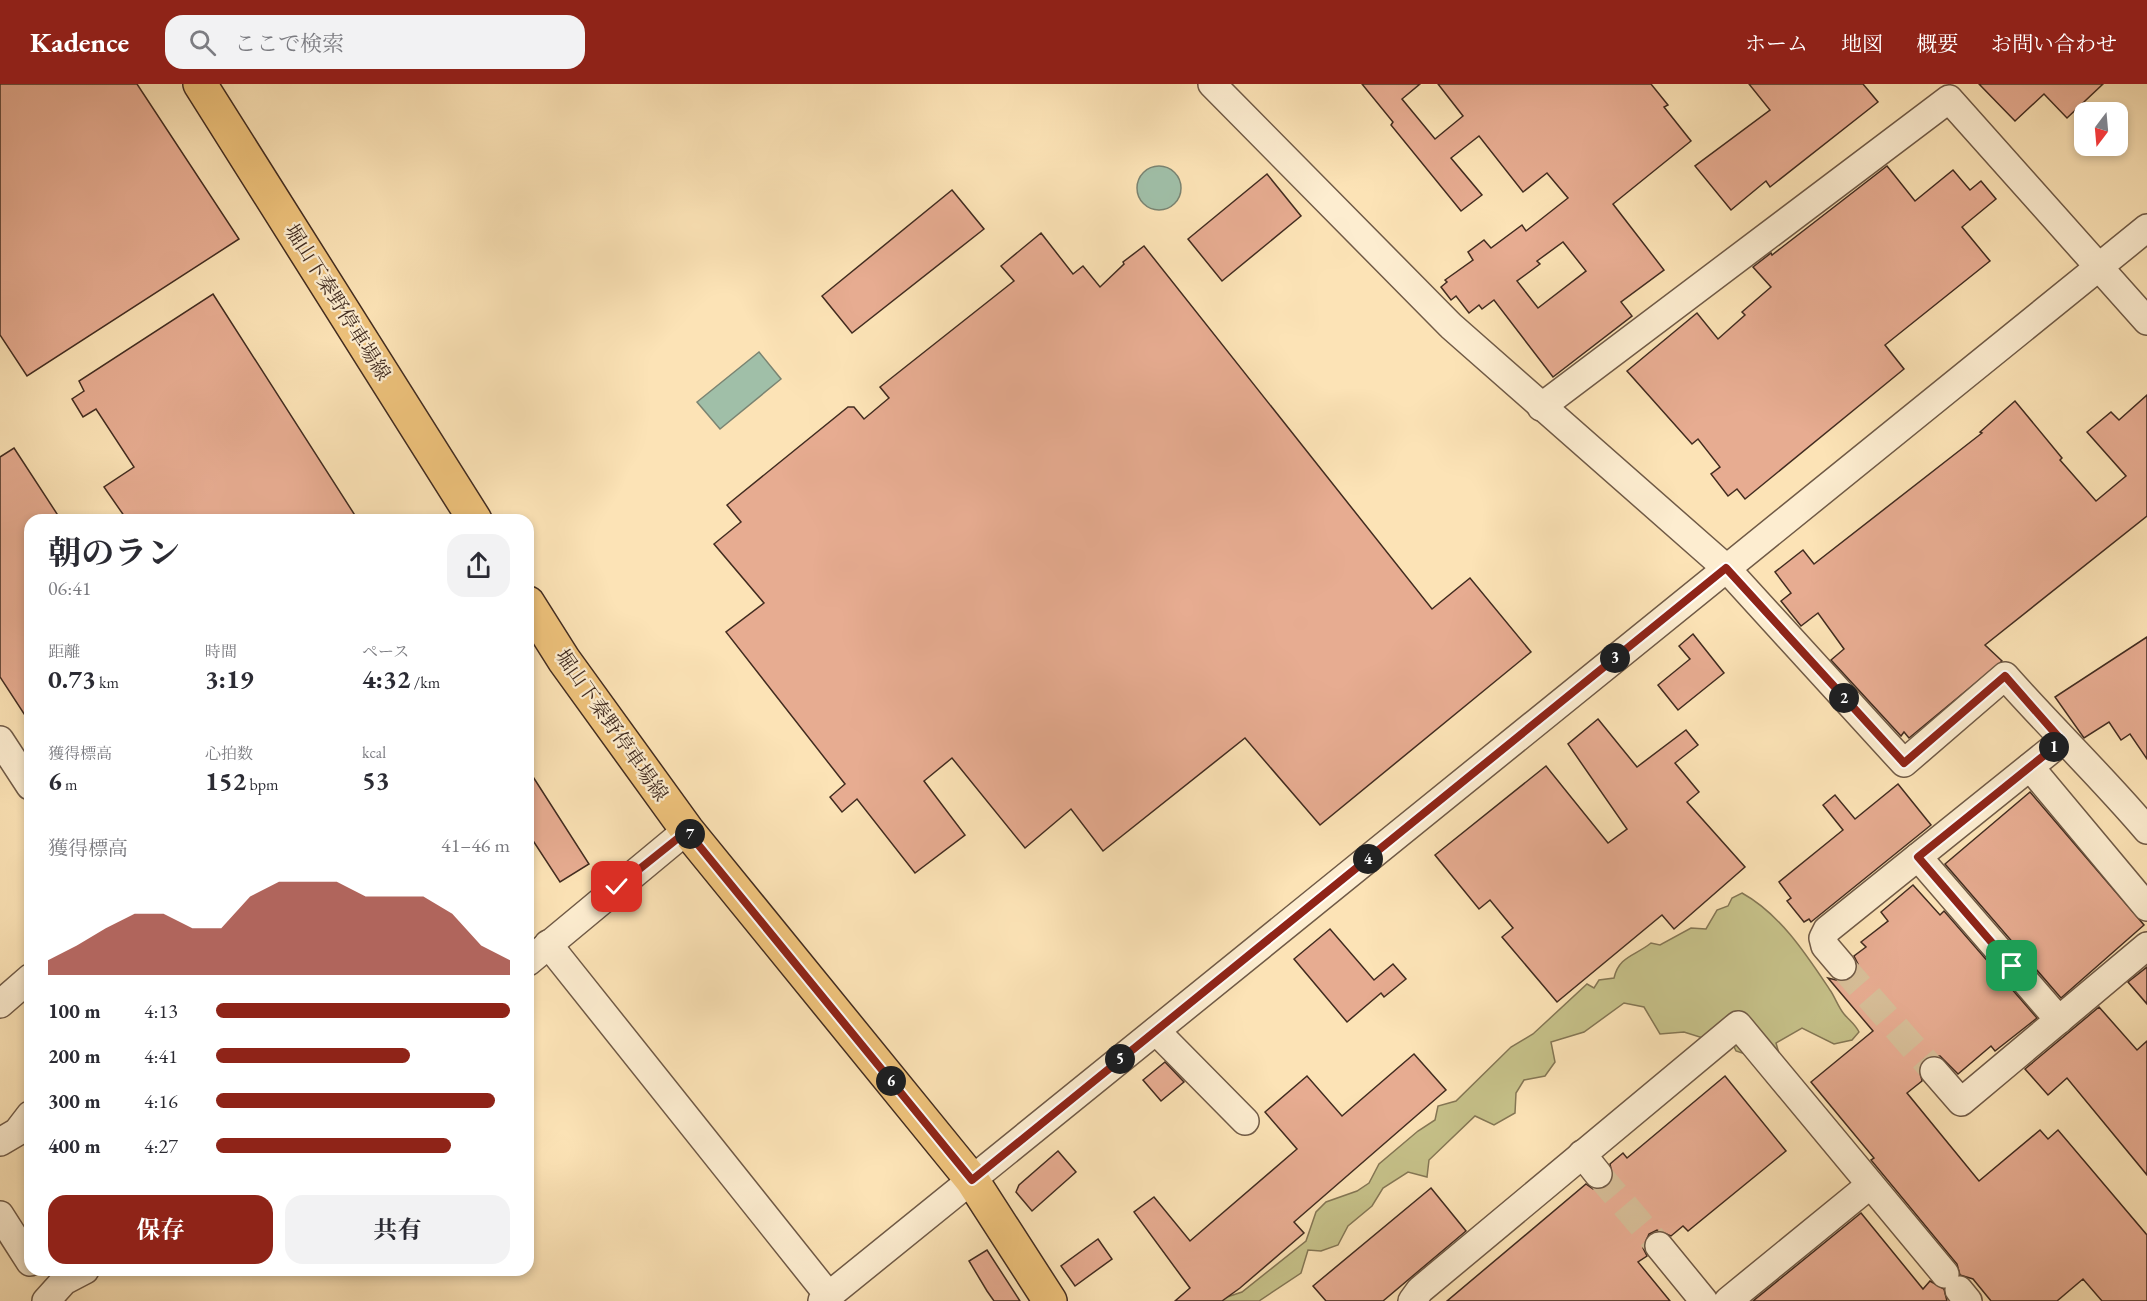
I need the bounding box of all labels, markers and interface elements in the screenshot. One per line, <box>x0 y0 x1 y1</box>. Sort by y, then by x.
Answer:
search box <box>165 15 585 69</box>
text: Kadence <box>30 24 129 60</box>
icon: search <box>186 26 219 59</box>
text: ここで検索 <box>234 29 344 58</box>
text: ホーム <box>1745 30 1808 57</box>
text: 地図 <box>1841 30 1883 57</box>
text: 概要 <box>1916 30 1958 57</box>
text: お問い合わせ <box>1991 30 2117 57</box>
north arrow <box>2074 102 2128 156</box>
map controls <box>2074 102 2128 156</box>
street label: 堀山下秦野停車場線 <box>279 219 397 385</box>
text: 朝のラン <box>48 531 180 574</box>
button: share <box>447 534 510 597</box>
text: 06:41 <box>48 575 91 601</box>
text: 距離 <box>48 641 80 662</box>
text: 時間 <box>205 641 237 662</box>
text: ペース <box>362 641 409 662</box>
pin: 3 <box>1600 643 1630 673</box>
street label: 堀山下秦野停車場線 <box>550 644 674 806</box>
text: 3 <box>1611 647 1619 668</box>
text: 0.73 <box>48 662 96 696</box>
text: 3:19 <box>205 662 254 696</box>
text: 4:32 <box>362 662 411 696</box>
text: km <box>96 672 119 693</box>
text: /km <box>411 672 440 693</box>
pin: 2 <box>1829 683 1859 713</box>
text: 2 <box>1840 687 1848 708</box>
pin: 1 <box>2039 732 2069 762</box>
text: 1 <box>2050 736 2058 757</box>
text: kcal <box>362 742 386 763</box>
text: 獲得標高 <box>48 743 112 764</box>
text: 心拍数 <box>205 743 253 764</box>
text: 53 <box>362 763 390 797</box>
text: 6 <box>48 764 62 798</box>
text: 152 <box>205 764 246 798</box>
text: m <box>62 774 77 795</box>
text: bpm <box>246 774 278 795</box>
pin: 7 <box>675 819 705 849</box>
text: 7 <box>686 823 694 844</box>
text: 41–46 m <box>441 832 510 858</box>
text: 獲得標高 <box>48 835 128 861</box>
pin: 4 <box>1353 844 1383 874</box>
text: 4 <box>1364 848 1372 869</box>
pin <box>591 861 642 912</box>
icon: check <box>600 870 633 903</box>
pin <box>1986 940 2037 991</box>
icon: arrive <box>1995 949 2028 982</box>
text: 100 m <box>48 998 101 1024</box>
text: 4:13 <box>144 998 178 1024</box>
text: 200 m <box>48 1043 101 1069</box>
text: 4:41 <box>144 1043 178 1069</box>
pin: 5 <box>1105 1044 1135 1074</box>
text: 5 <box>1116 1048 1124 1069</box>
pin: 6 <box>876 1066 906 1096</box>
text: 6 <box>887 1070 895 1091</box>
text: 300 m <box>48 1088 101 1114</box>
text: 4:16 <box>144 1088 178 1114</box>
text: 400 m <box>48 1133 101 1159</box>
text: 4:27 <box>144 1133 178 1159</box>
button: 保存 <box>48 1195 273 1264</box>
button: 共有 <box>285 1195 510 1264</box>

